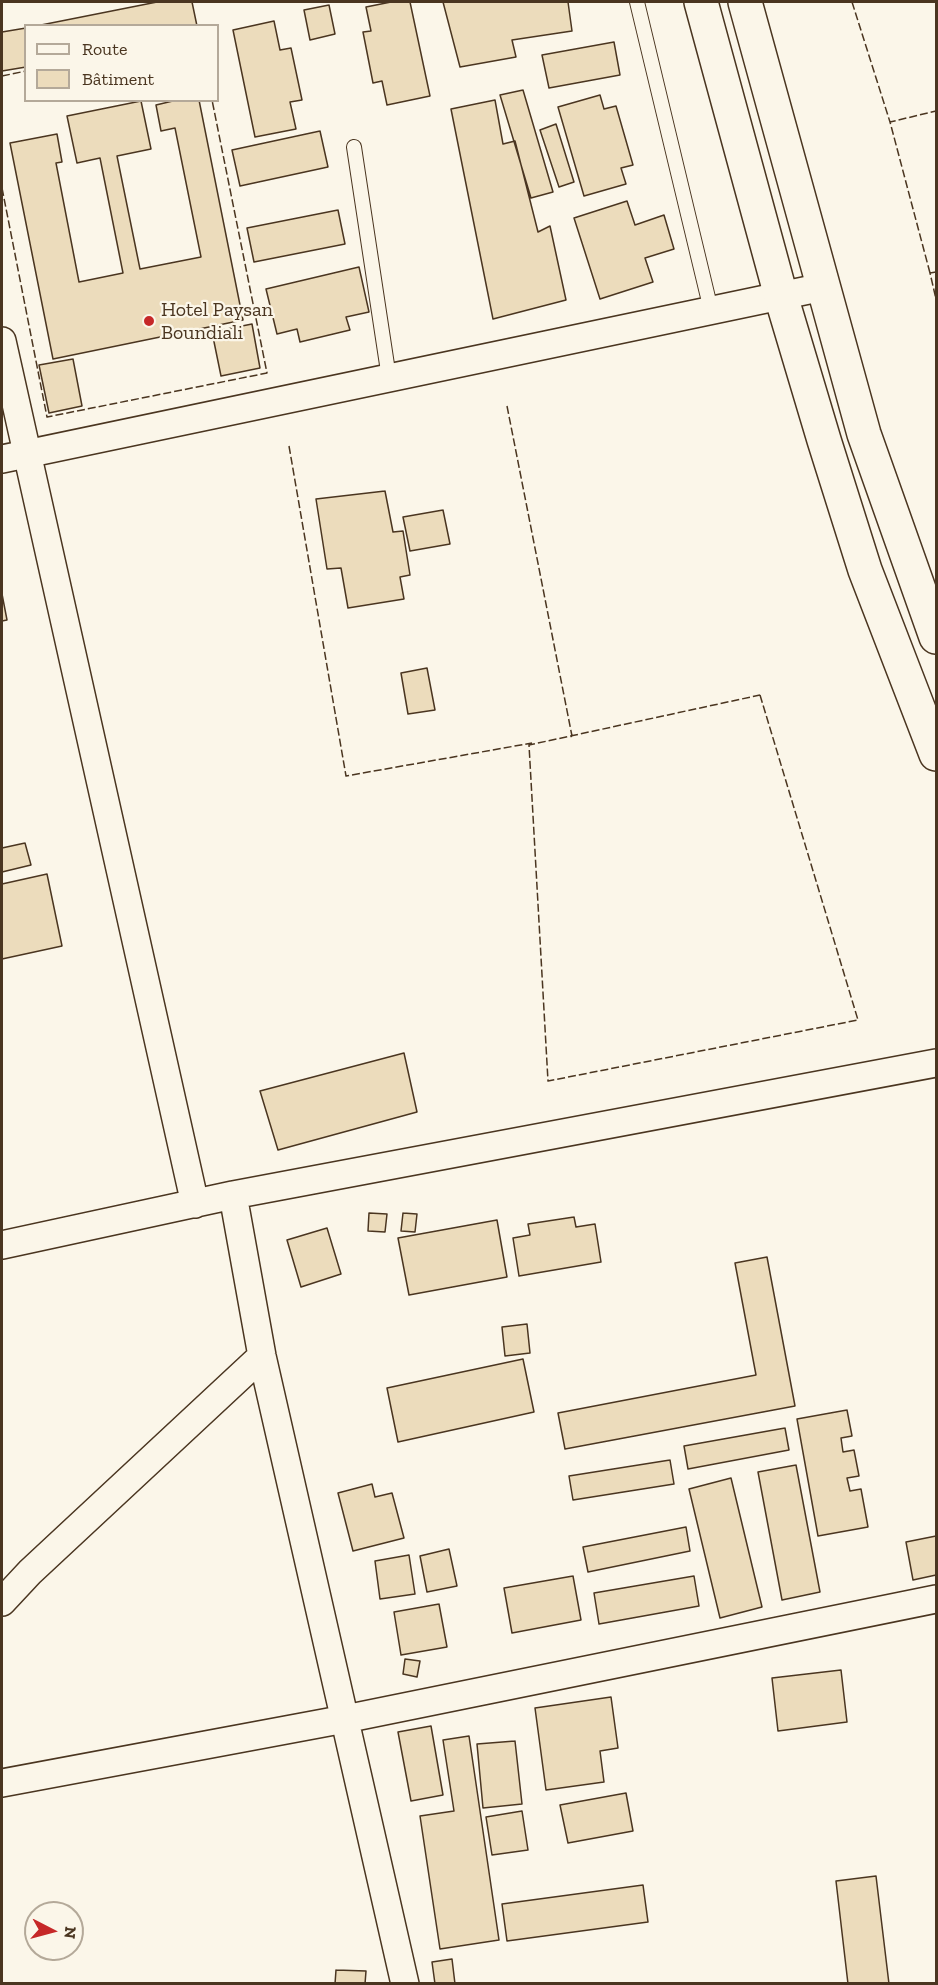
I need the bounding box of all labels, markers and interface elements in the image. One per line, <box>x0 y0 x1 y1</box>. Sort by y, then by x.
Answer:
legend <box>24 24 219 102</box>
text: Route <box>82 38 127 60</box>
text: Bâtiment <box>82 68 154 90</box>
place label: Hotel Paysan Boundiali <box>161 298 273 345</box>
marker: Hotel Paysan Boundiali <box>142 314 156 328</box>
north arrow <box>24 1901 84 1961</box>
text: N <box>60 1926 80 1940</box>

